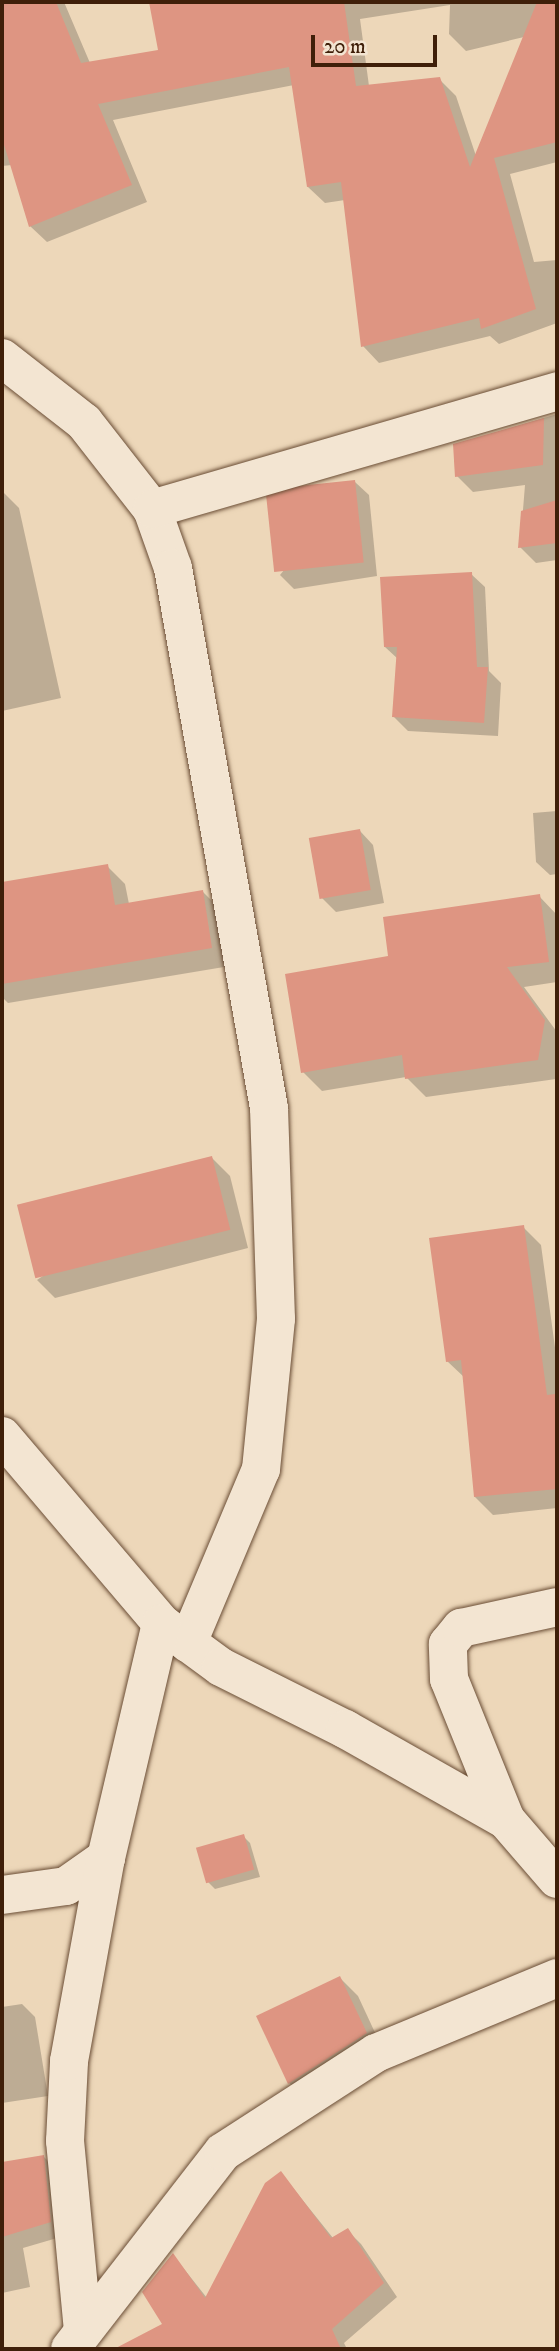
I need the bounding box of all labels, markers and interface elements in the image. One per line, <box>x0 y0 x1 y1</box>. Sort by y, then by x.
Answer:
scale bar <box>314 21 440 65</box>
text: 20 m <box>324 34 366 60</box>

